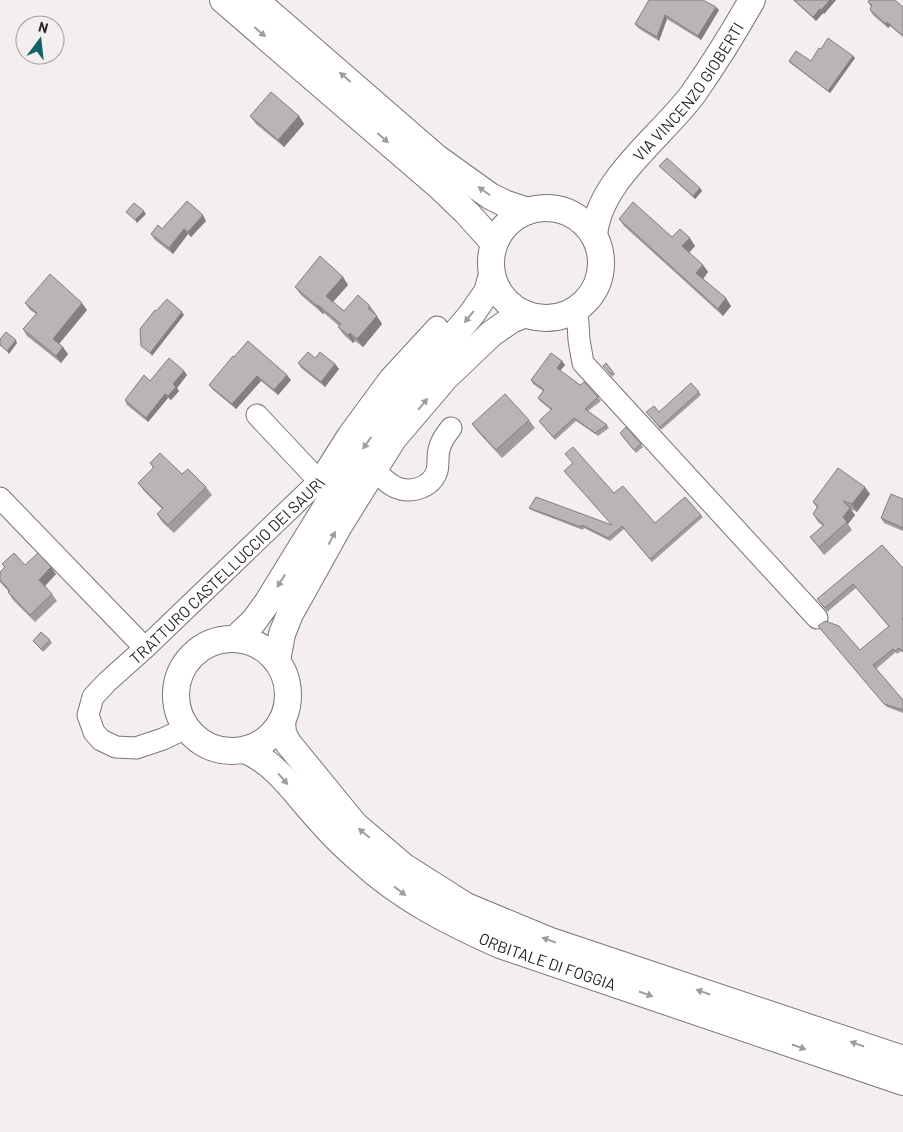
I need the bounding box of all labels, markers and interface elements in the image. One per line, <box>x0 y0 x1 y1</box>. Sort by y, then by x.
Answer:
north arrow <box>15 15 65 65</box>
text: N <box>37 18 50 36</box>
street label: VIA VINCENZO GIOBERTI <box>628 19 747 164</box>
one-way arrow <box>253 26 265 38</box>
one-way arrow <box>338 72 351 83</box>
one-way arrow <box>376 132 388 144</box>
one-way arrow <box>477 186 491 196</box>
one-way arrow <box>463 311 474 324</box>
one-way arrow <box>418 398 429 411</box>
one-way arrow <box>362 437 372 450</box>
street label: TRATTURO CASTELLUCCIO DEI SAURI <box>125 474 328 667</box>
one-way arrow <box>328 531 336 545</box>
one-way arrow <box>276 575 285 588</box>
one-way arrow <box>278 772 289 785</box>
one-way arrow <box>358 828 371 839</box>
one-way arrow <box>393 886 407 896</box>
street label: ORBITALE DI FOGGIA <box>476 928 619 993</box>
one-way arrow <box>541 936 556 944</box>
one-way arrow <box>695 988 710 995</box>
one-way arrow <box>638 991 653 999</box>
one-way arrow <box>849 1040 864 1047</box>
one-way arrow <box>792 1044 807 1051</box>

